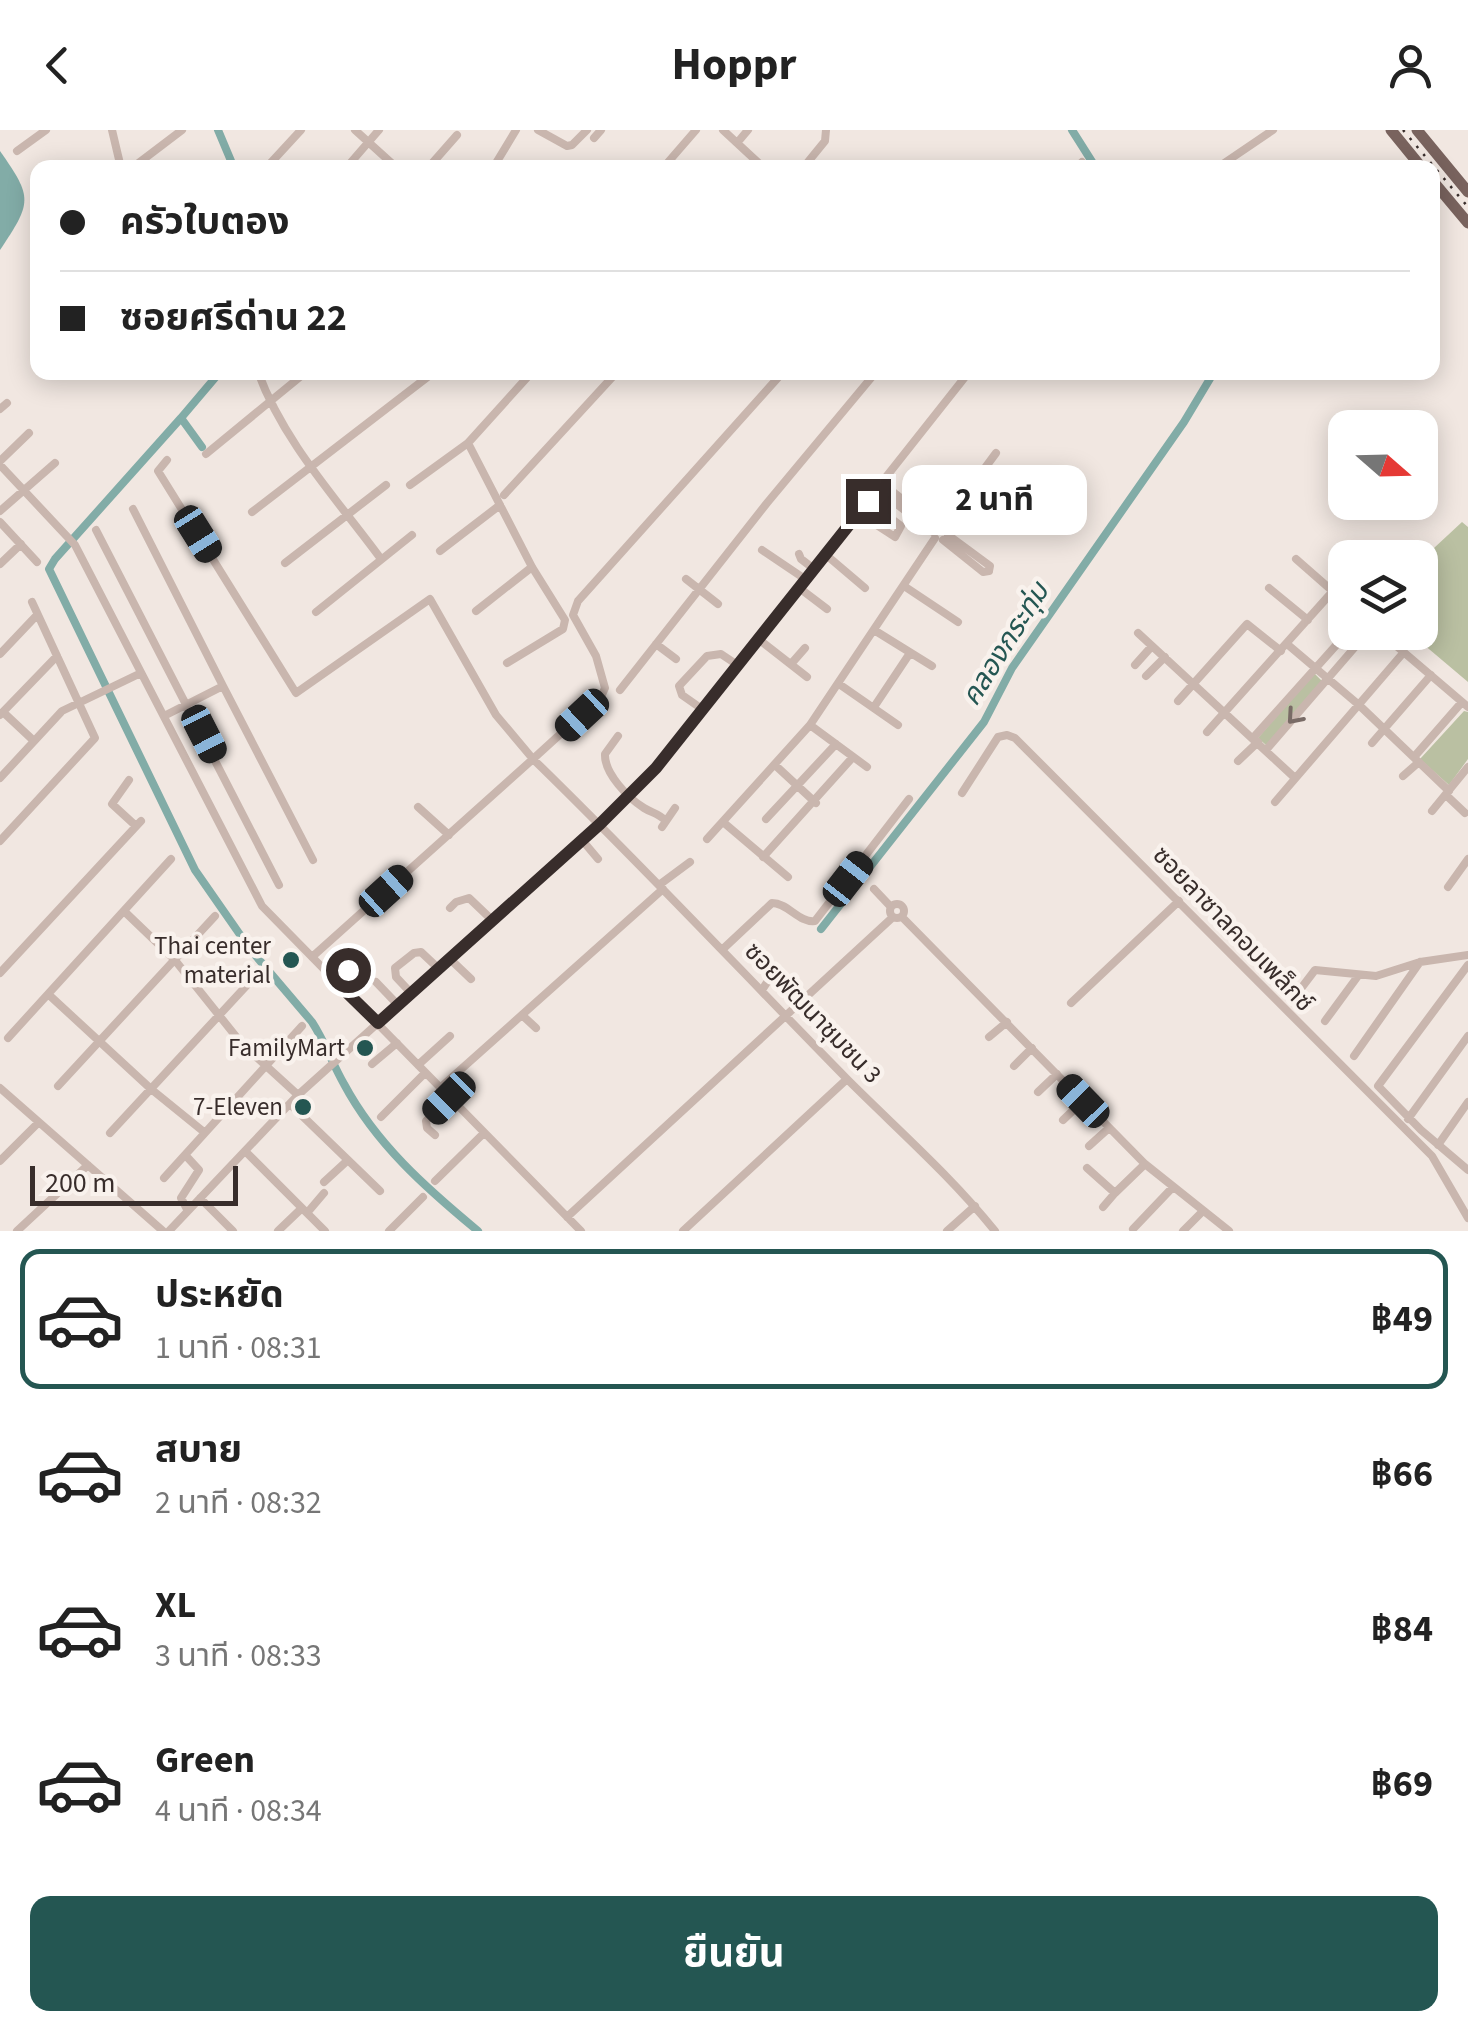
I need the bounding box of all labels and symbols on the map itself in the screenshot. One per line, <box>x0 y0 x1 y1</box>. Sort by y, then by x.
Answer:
north arrow <box>1328 410 1438 520</box>
callout: 2 นาที <box>903 466 1088 536</box>
route end <box>846 479 891 524</box>
car <box>169 501 227 567</box>
water label: คลองกระทุ่ม <box>951 573 1060 713</box>
car <box>550 684 614 746</box>
car <box>177 700 231 768</box>
one-way arrow <box>1287 706 1305 724</box>
street label: ซอยลาซาลคอมเพล็กซ์ <box>1144 838 1322 1021</box>
car <box>818 846 878 912</box>
car <box>354 860 418 922</box>
place label: Thai center material <box>154 928 271 993</box>
street label: ซอยพัฒนาชุมชน 3 <box>736 934 890 1092</box>
route start <box>326 948 371 993</box>
marker: Thai center material <box>280 949 302 971</box>
place label: FamilyMart <box>228 1030 346 1066</box>
marker: FamilyMart <box>354 1037 376 1059</box>
car <box>417 1066 481 1130</box>
car <box>1051 1069 1115 1133</box>
place label: 7-Eleven <box>193 1089 283 1125</box>
marker: 7-Eleven <box>292 1096 314 1118</box>
scale bar <box>30 1161 238 1206</box>

